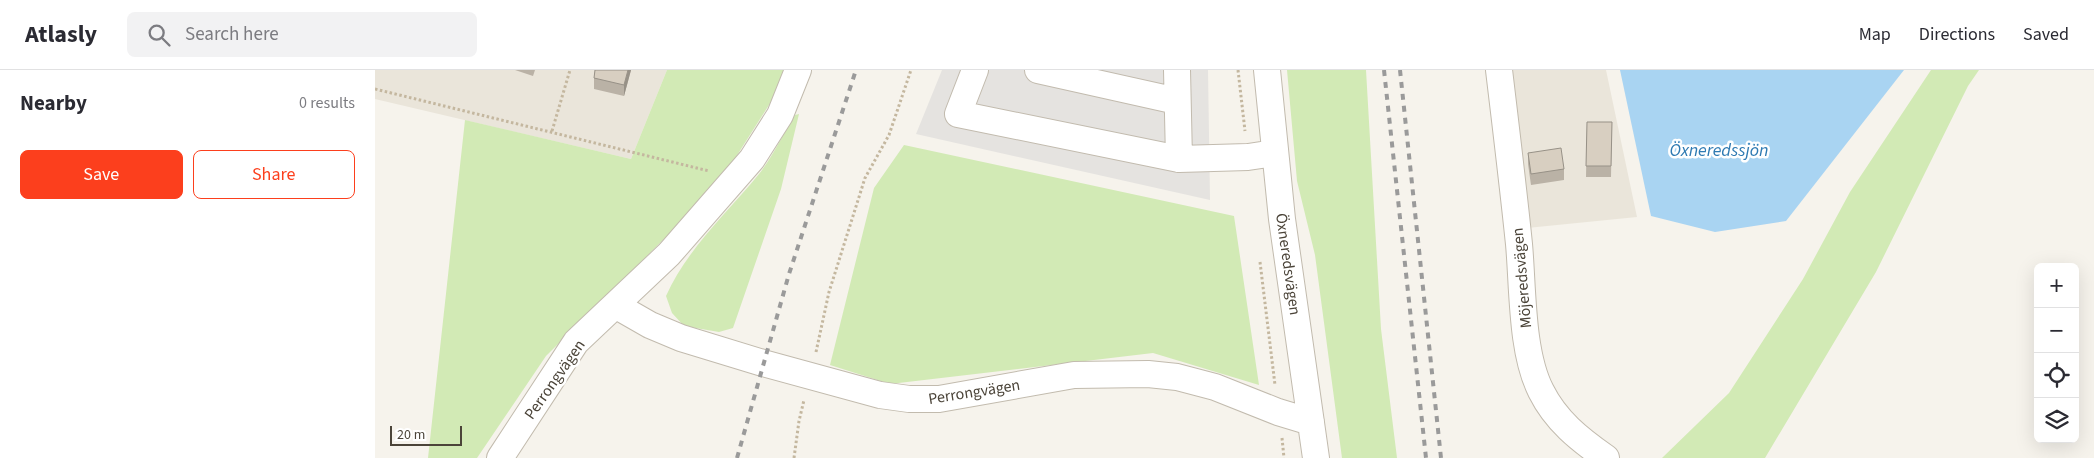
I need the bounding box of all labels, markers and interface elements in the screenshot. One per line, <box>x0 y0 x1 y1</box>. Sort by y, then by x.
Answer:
search box <box>127 12 477 57</box>
text: Atlasly <box>25 17 97 52</box>
icon: search <box>145 21 173 49</box>
text: Search here <box>185 21 279 48</box>
text: Map <box>1859 22 1891 47</box>
text: Directions <box>1919 22 1995 47</box>
text: Saved <box>2023 22 2069 47</box>
text: Nearby <box>20 88 87 118</box>
text: 0 results <box>299 92 355 114</box>
water label: Öxneredssjön <box>1670 138 1768 163</box>
button: Save <box>20 150 183 199</box>
button: Share <box>193 150 355 199</box>
street label: Öxneredsvägen <box>1270 212 1306 317</box>
street label: Möjeredsvägen <box>1507 227 1537 329</box>
map controls <box>2034 263 2079 443</box>
button: + <box>2034 263 2079 308</box>
button: − <box>2034 308 2079 353</box>
street label: Perrongvägen <box>519 335 590 424</box>
button: locate <box>2034 353 2079 398</box>
street label: Perrongvägen <box>927 374 1022 410</box>
button: layers <box>2034 398 2079 443</box>
scale bar <box>390 423 463 446</box>
text: 20 m <box>397 425 425 445</box>

